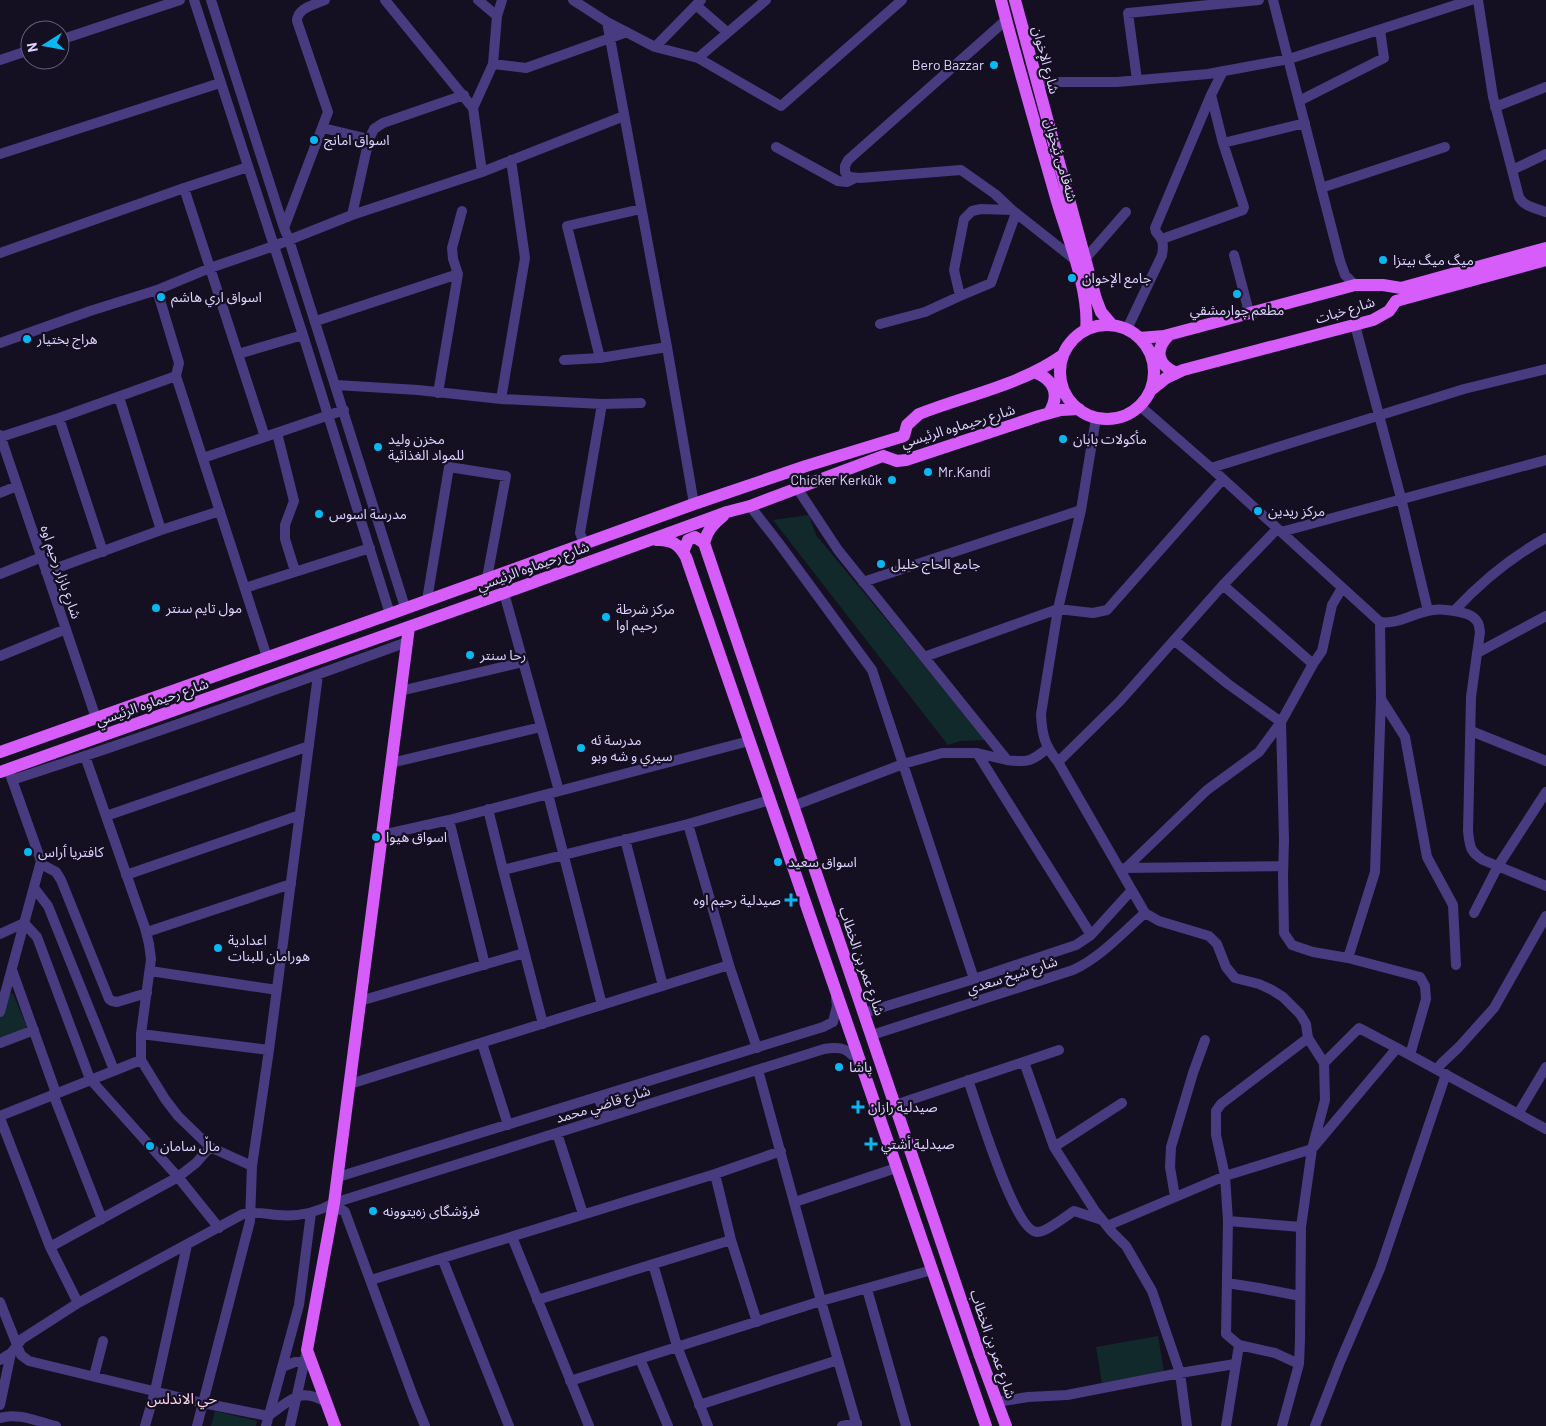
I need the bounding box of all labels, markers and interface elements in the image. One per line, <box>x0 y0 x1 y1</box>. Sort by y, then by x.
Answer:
north arrow <box>20 20 70 70</box>
street label: شارع الإخوان <box>1026 24 1064 96</box>
text: N <box>23 41 41 54</box>
place label: Bero Bazzar <box>912 56 984 73</box>
marker: Bero Bazzar <box>988 59 1000 71</box>
street label: شەقامی ئیخوان <box>1040 116 1082 204</box>
place label: اسواق امانج <box>324 131 390 151</box>
marker: اسواق امانج <box>308 134 320 146</box>
place label: ميگ ميگ بيتزا <box>1393 251 1474 269</box>
marker: ميگ ميگ بيتزا <box>1377 254 1389 266</box>
place label: جامع الإخوان <box>1082 269 1151 289</box>
marker: جامع الإخوان <box>1066 272 1078 284</box>
place label: اسواق اري هاشم <box>171 288 262 308</box>
marker: مطعم چوارمشقي <box>1231 288 1243 300</box>
marker: اسواق اري هاشم <box>155 291 167 303</box>
street label: شارع خبات <box>1313 292 1377 329</box>
place label: مطعم چوارمشقي <box>1190 301 1284 321</box>
place label: هراج بختيار <box>36 330 98 350</box>
marker: هراج بختيار <box>21 333 33 345</box>
street label: شارع رحيماوه الرئيسي <box>899 400 1018 454</box>
place label: مخزن وليد للمواد الغذائية <box>388 430 464 464</box>
place label: مأكولات بابان <box>1073 430 1147 448</box>
marker: مأكولات بابان <box>1057 433 1069 445</box>
marker: مخزن وليد للمواد الغذائية <box>372 441 384 453</box>
place label: Mr.Kandi <box>938 463 991 480</box>
marker: Mr.Kandi <box>922 466 934 478</box>
place label: Chicker Kerkûk <box>791 471 882 488</box>
marker: Chicker Kerkûk <box>886 474 898 486</box>
place label: مركز ريدين <box>1268 502 1325 520</box>
place label: مدرسة اسوس <box>329 505 407 523</box>
marker: مركز ريدين <box>1252 505 1264 517</box>
marker: مدرسة اسوس <box>313 508 325 520</box>
street label: شارع بازار رحيم اوه <box>35 523 85 622</box>
street label: شارع رحيماوه الرئيسي <box>474 537 592 597</box>
place label: جامع الحاج خليل <box>891 555 981 575</box>
marker: جامع الحاج خليل <box>875 558 887 570</box>
place label: مول تايم سنتر <box>165 599 242 619</box>
place label: مركز شرطة رحيم اوا <box>616 600 675 636</box>
marker: مول تايم سنتر <box>150 602 162 614</box>
marker: مركز شرطة رحيم اوا <box>600 611 612 623</box>
place label: رحا سنتر <box>479 646 526 664</box>
marker: رحا سنتر <box>464 649 476 661</box>
street label: شارع رحيماوه الرئيسي <box>93 674 212 732</box>
place label: مدرسة ئه سيري و شه وبو <box>591 731 672 767</box>
marker: مدرسة ئه سيري و شه وبو <box>575 742 587 754</box>
place label: اسواق هيوا <box>386 828 447 846</box>
marker: اسواق هيوا <box>370 831 382 843</box>
place label: كافتريا ٲراس <box>38 843 104 861</box>
marker: كافتريا ٲراس <box>22 846 34 858</box>
place label: اسواق سعيد <box>788 853 857 871</box>
marker: اسواق سعيد <box>772 856 784 868</box>
place label: صيدلية رحيم اوه <box>693 891 781 911</box>
marker: صيدلية رحيم اوه <box>785 894 797 906</box>
street label: شارع عمر بن الخطاب <box>833 904 889 1019</box>
place label: اعدادية هورامان للبنات <box>228 931 310 965</box>
marker: اعدادية هورامان للبنات <box>212 942 224 954</box>
street label: شارع شيخ سعدي <box>964 952 1060 1000</box>
place label: پاشا <box>849 1058 872 1077</box>
marker: پاشا <box>833 1061 845 1073</box>
street label: شارع قاضي محمد <box>554 1081 653 1129</box>
place label: صيدلية رازان <box>868 1098 938 1116</box>
marker: صيدلية رازان <box>852 1101 864 1113</box>
place label: صيدلية أشتي <box>881 1135 955 1155</box>
place label: ماڵ سامان <box>160 1136 220 1155</box>
marker: صيدلية أشتي <box>865 1138 877 1150</box>
marker: ماڵ سامان <box>144 1140 156 1152</box>
place label: فرۆشگای زەیتوونە <box>383 1202 480 1220</box>
marker: فرۆشگای زەیتوونە <box>367 1205 379 1217</box>
street label: شارع عمر بن الخطاب <box>964 1287 1020 1402</box>
district label: حي الاندلس <box>147 1389 217 1410</box>

